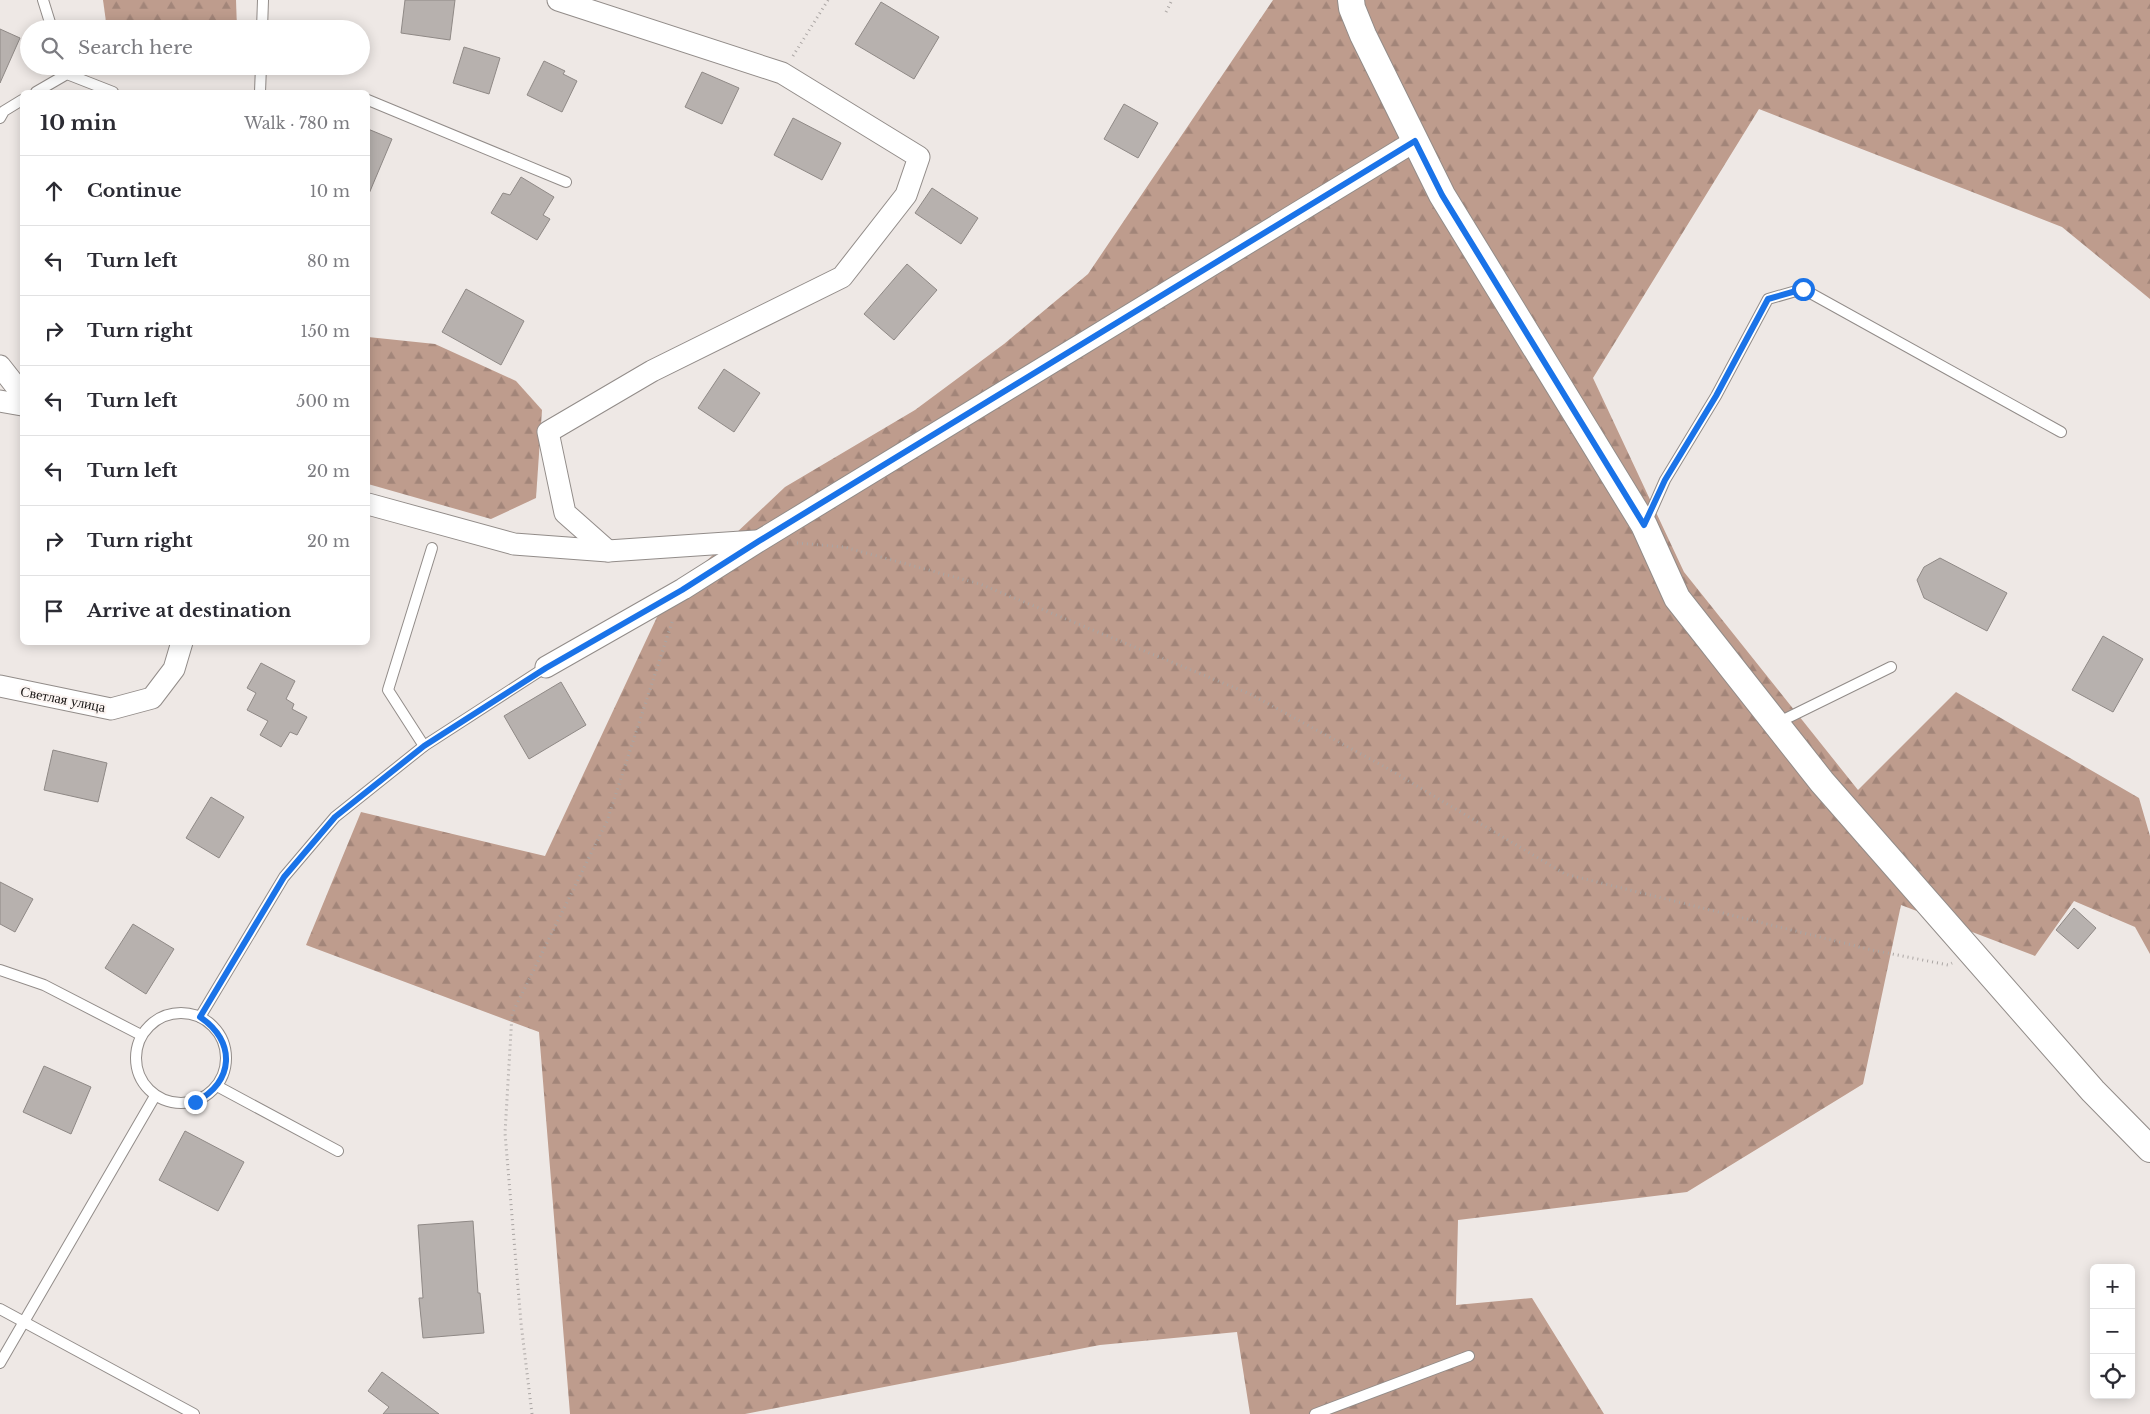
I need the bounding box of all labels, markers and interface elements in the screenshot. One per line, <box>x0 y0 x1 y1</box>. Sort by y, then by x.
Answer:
search box <box>20 20 370 75</box>
icon: search <box>38 34 66 62</box>
text: Search here <box>78 36 193 59</box>
text: 10 min <box>40 110 117 136</box>
text: Walk · 780 m <box>244 113 350 133</box>
icon: ahead <box>40 177 68 205</box>
text: Continue <box>87 179 182 202</box>
text: 10 m <box>310 181 350 201</box>
icon: left <box>40 247 68 275</box>
text: Turn left <box>87 249 178 272</box>
text: 80 m <box>307 251 350 271</box>
route start <box>1792 278 1815 301</box>
icon: right <box>40 317 68 345</box>
text: Turn right <box>87 319 193 342</box>
text: 150 m <box>301 321 350 341</box>
icon: left <box>40 387 68 415</box>
text: Turn left <box>87 389 178 412</box>
text: 500 m <box>296 391 350 411</box>
icon: left <box>40 457 68 485</box>
text: Turn left <box>87 459 178 482</box>
text: 20 m <box>307 461 350 481</box>
icon: right <box>40 527 68 555</box>
text: Turn right <box>87 529 193 552</box>
text: 20 m <box>307 531 350 551</box>
icon: arrive <box>40 597 68 625</box>
text: Arrive at destination <box>87 599 291 622</box>
street label: Светлая улица <box>19 682 108 716</box>
route end <box>184 1091 207 1114</box>
map controls <box>2090 1264 2135 1399</box>
button: + <box>2090 1264 2135 1309</box>
button: − <box>2090 1309 2135 1354</box>
button: locate <box>2090 1354 2135 1399</box>

